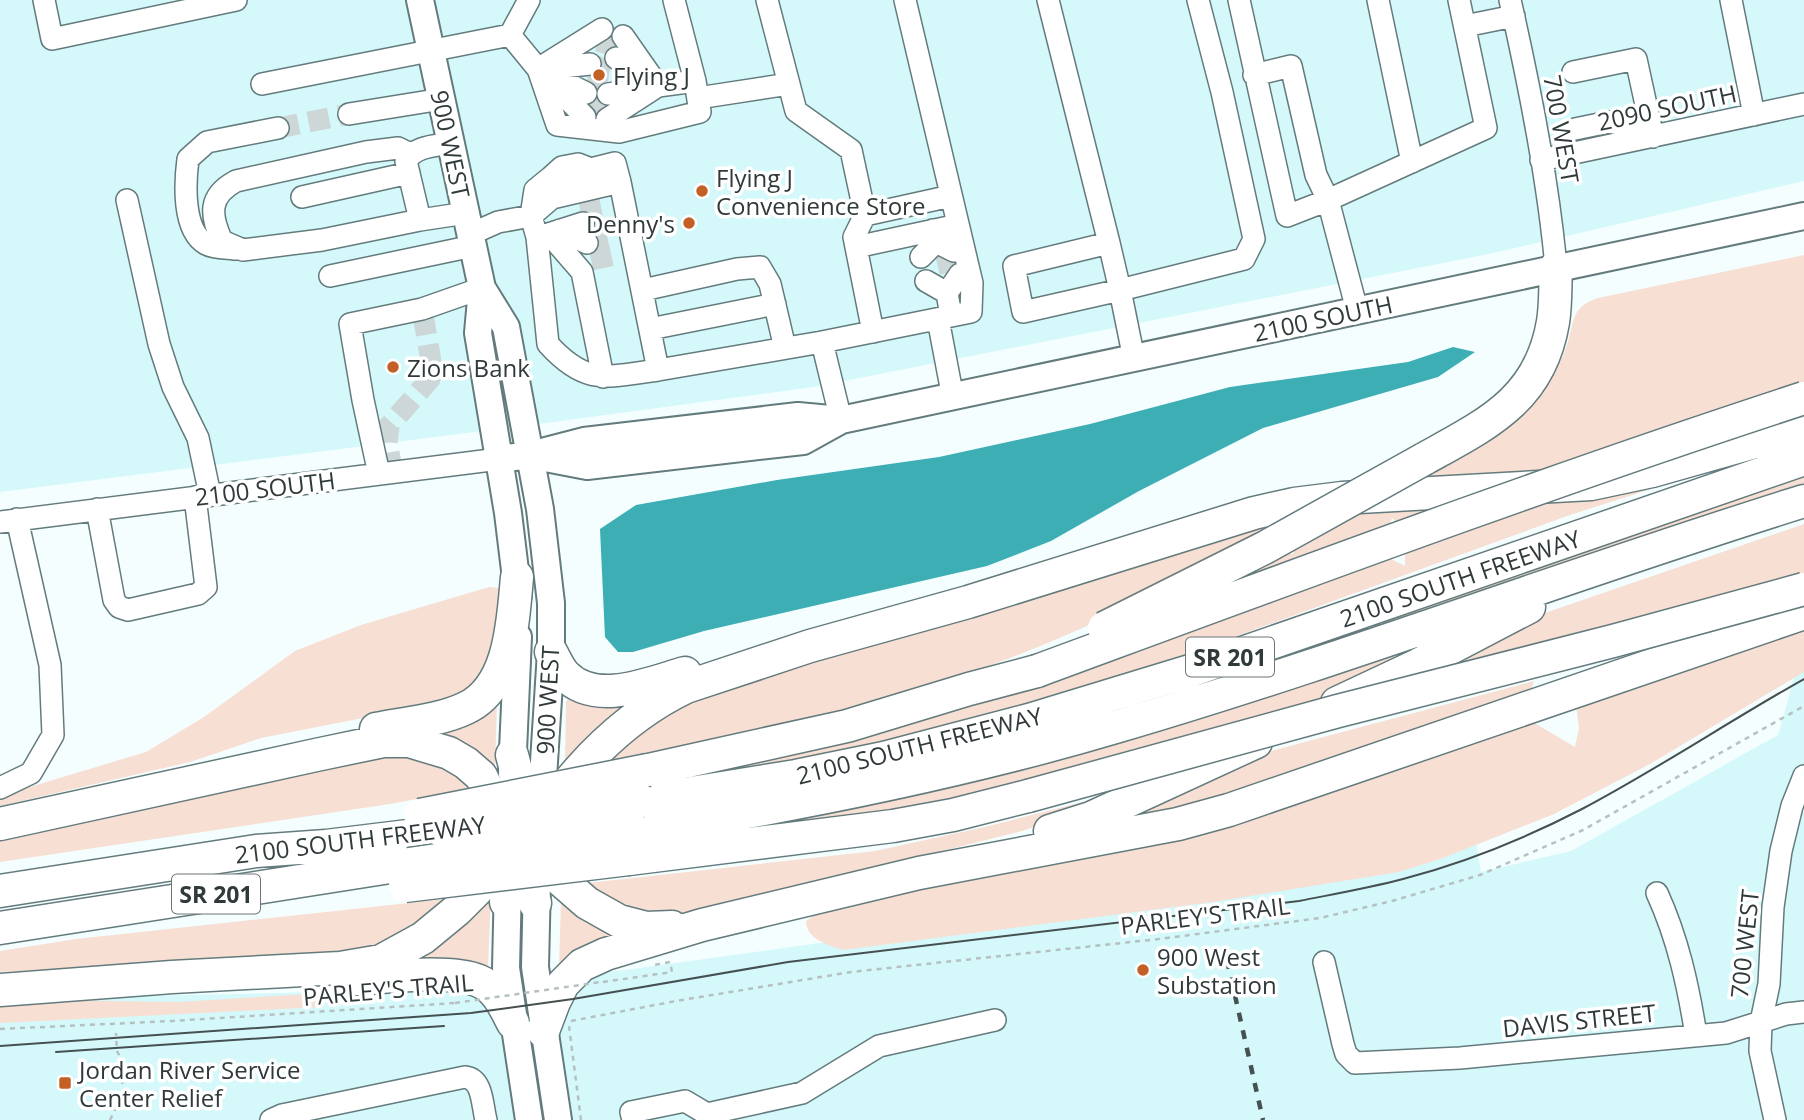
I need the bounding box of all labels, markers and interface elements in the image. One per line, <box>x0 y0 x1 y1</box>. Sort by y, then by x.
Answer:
place label: Flying J <box>613 59 690 92</box>
marker: Flying J <box>591 67 607 83</box>
street label: 700 WEST <box>1536 72 1588 186</box>
street label: 2090 SOUTH <box>1594 76 1740 138</box>
street label: 900 WEST <box>424 87 478 201</box>
place label: Flying J Convenience Store <box>716 161 925 222</box>
marker: Flying J Convenience Store <box>694 183 710 199</box>
place label: Denny's <box>586 207 675 240</box>
marker: Denny's <box>681 215 697 231</box>
street label: 2100 SOUTH <box>1250 287 1396 349</box>
place label: Zions Bank <box>407 351 530 384</box>
marker: Zions Bank <box>385 359 401 375</box>
street label: 2100 SOUTH <box>193 463 337 513</box>
street label: 2100 SOUTH FREEWAY <box>1335 521 1585 635</box>
road number: SR 201 <box>1186 638 1274 677</box>
street label: 900 WEST <box>528 645 566 755</box>
street label: 2100 SOUTH FREEWAY <box>793 698 1046 792</box>
street label: 2100 SOUTH FREEWAY <box>233 807 488 871</box>
road number: SR 201 <box>172 874 260 914</box>
street label: PARLEY'S TRAIL <box>1118 888 1292 942</box>
street label: 700 WEST <box>1722 888 1766 1000</box>
place label: 900 West Substation <box>1157 940 1277 1001</box>
marker: 900 West Substation <box>1135 962 1151 978</box>
street label: PARLEY'S TRAIL <box>301 965 475 1013</box>
street label: DAVIS STREET <box>1501 996 1657 1044</box>
place label: Jordan River Service Center Relief <box>77 1053 301 1114</box>
marker: Jordan River Service Center Relief <box>57 1075 73 1091</box>

